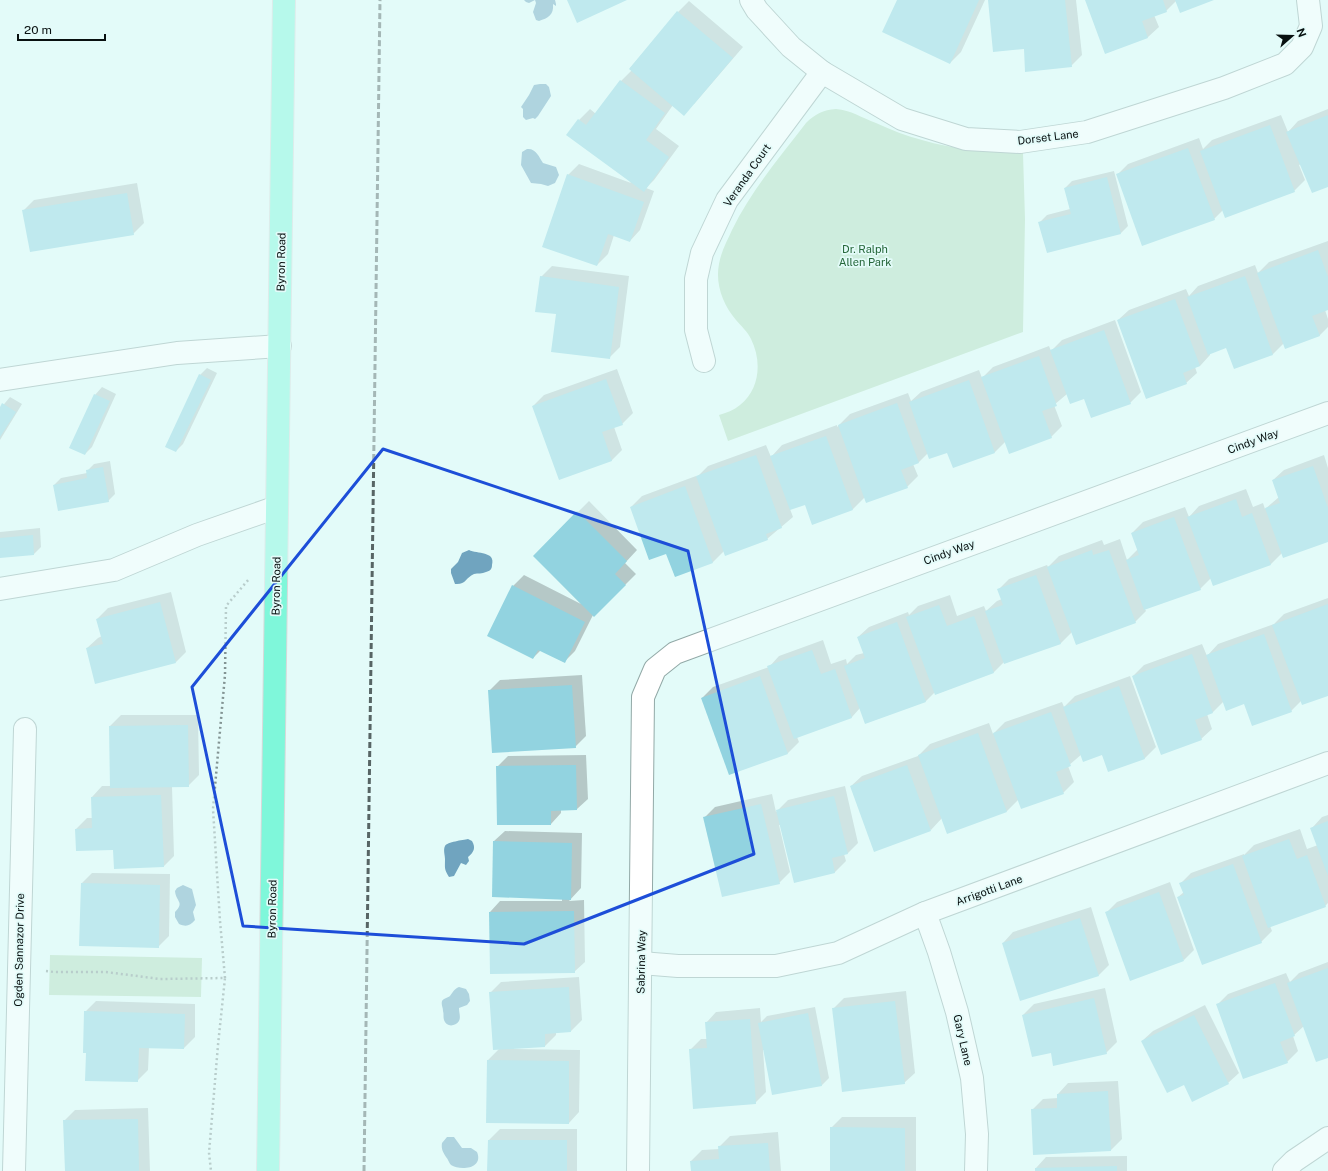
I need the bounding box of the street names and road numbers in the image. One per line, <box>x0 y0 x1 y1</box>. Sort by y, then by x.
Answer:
street label: Dorset Lane <box>1017 127 1079 147</box>
street label: Veranda Court <box>721 141 773 209</box>
street label: Byron Road <box>274 233 288 291</box>
street label: Cindy Way <box>1226 426 1280 456</box>
street label: Cindy Way <box>922 537 976 567</box>
street label: Byron Road <box>269 557 283 615</box>
street label: Arrigotti Lane <box>954 872 1024 908</box>
street label: Byron Road <box>265 880 279 938</box>
street label: Ogden Sannazor Drive <box>12 893 26 1007</box>
street label: Sabrina Way <box>634 930 648 994</box>
street label: Gary Lane <box>951 1013 975 1067</box>

